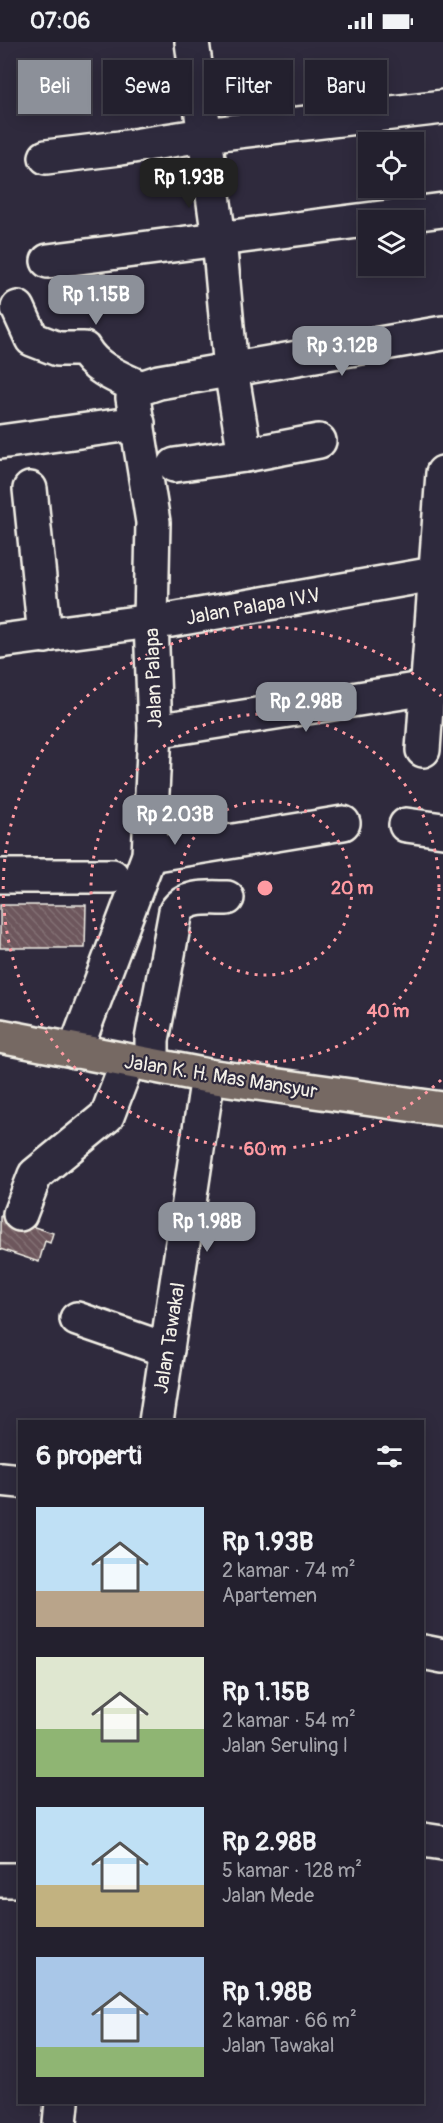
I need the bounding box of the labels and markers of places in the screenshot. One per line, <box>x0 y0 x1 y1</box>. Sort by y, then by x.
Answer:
pin: Rp 1.93B <box>127 158 251 209</box>
pin: Rp 1.15B <box>34 275 158 326</box>
pin: Rp 3.12B <box>280 326 404 377</box>
pin: Rp 2.98B <box>244 682 368 733</box>
pin: Rp 2.03B <box>113 795 237 846</box>
centre of rings <box>255 878 275 898</box>
pin: Rp 1.98B <box>145 1202 269 1253</box>

